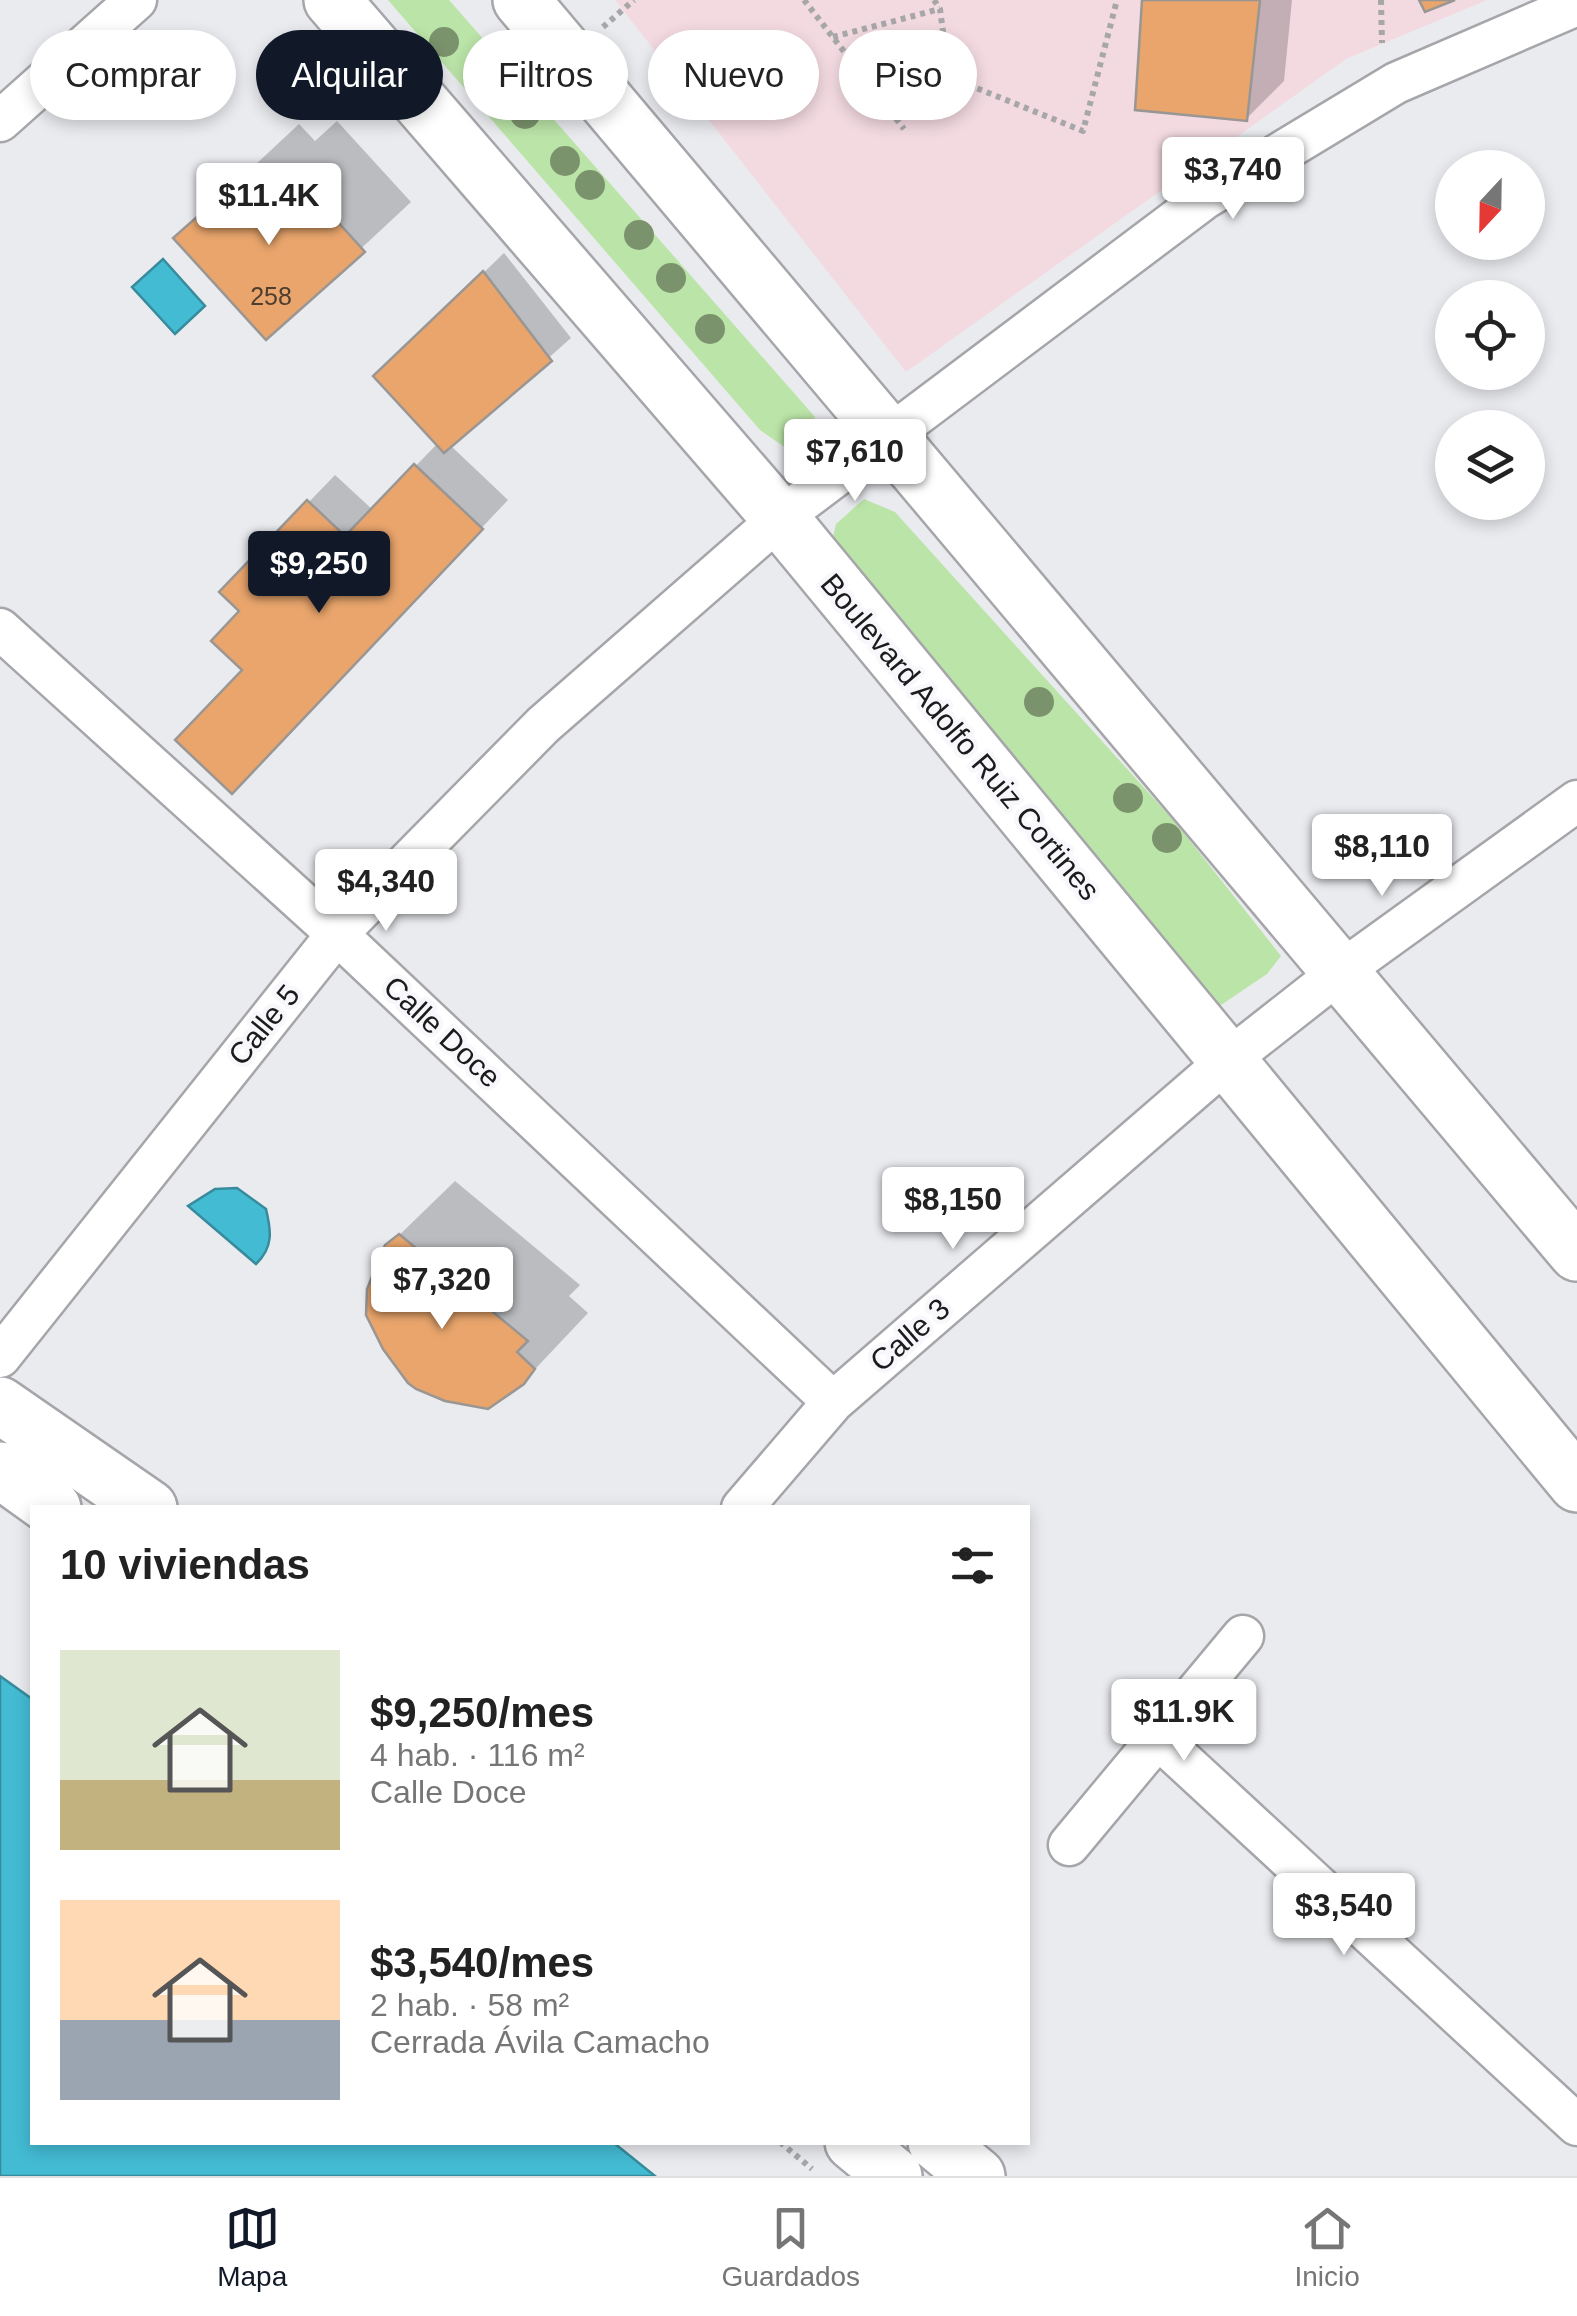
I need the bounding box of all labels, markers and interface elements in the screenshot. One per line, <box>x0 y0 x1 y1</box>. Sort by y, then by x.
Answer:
chip: Comprar <box>30 30 236 120</box>
chip: Alquilar <box>256 30 443 120</box>
chip: Filtros <box>463 30 628 120</box>
chip: Nuevo <box>648 30 819 120</box>
chip: Piso <box>839 30 977 120</box>
pin: $3,740 <box>1152 137 1314 222</box>
north arrow <box>1435 150 1545 260</box>
map controls <box>1435 150 1545 520</box>
text: $3,740 <box>1184 151 1282 187</box>
pin: $11.4K <box>188 163 350 248</box>
text: $11.4K <box>218 177 320 213</box>
button: locate <box>1435 280 1545 390</box>
house number: 258 <box>250 282 292 310</box>
button: layers <box>1435 410 1545 520</box>
pin: $7,610 <box>774 419 936 504</box>
text: $7,610 <box>806 433 904 469</box>
pin: $9,250 <box>238 531 400 616</box>
text: $9,250 <box>270 545 368 581</box>
street label: Boulevard Adolfo Ruiz Cortines <box>814 567 1106 906</box>
pin: $8,110 <box>1301 814 1463 899</box>
text: $8,110 <box>1334 828 1430 864</box>
pin: $4,340 <box>305 849 467 934</box>
text: $4,340 <box>337 863 435 899</box>
street label: Calle Doce <box>377 970 507 1094</box>
street label: Calle 5 <box>221 978 306 1071</box>
pin: $8,150 <box>872 1167 1034 1252</box>
text: $8,150 <box>904 1181 1002 1217</box>
pin: $7,320 <box>361 1247 523 1332</box>
text: $7,320 <box>393 1261 491 1297</box>
street label: Calle 3 <box>864 1292 956 1378</box>
icon: filters <box>945 1538 1000 1593</box>
text: 10 viviendas <box>60 1541 310 1588</box>
pin: $11.9K <box>1103 1679 1265 1764</box>
text: $9,250/mes <box>370 1689 594 1736</box>
icon: home <box>140 1690 260 1810</box>
text: $11.9K <box>1133 1693 1235 1729</box>
text: 4 hab. · 116 m² <box>370 1737 585 1773</box>
text: Calle Doce <box>370 1774 527 1810</box>
pin: $3,540 <box>1263 1873 1425 1958</box>
text: $3,540 <box>1295 1887 1393 1923</box>
text: $3,540/mes <box>370 1939 594 1986</box>
icon: home <box>140 1940 260 2060</box>
text: 2 hab. · 58 m² <box>370 1987 569 2023</box>
text: Cerrada Ávila Camacho <box>370 2024 710 2060</box>
tab: Mapa <box>217 2201 287 2293</box>
tab: Guardados <box>722 2201 860 2293</box>
tab: Inicio <box>1294 2201 1360 2293</box>

